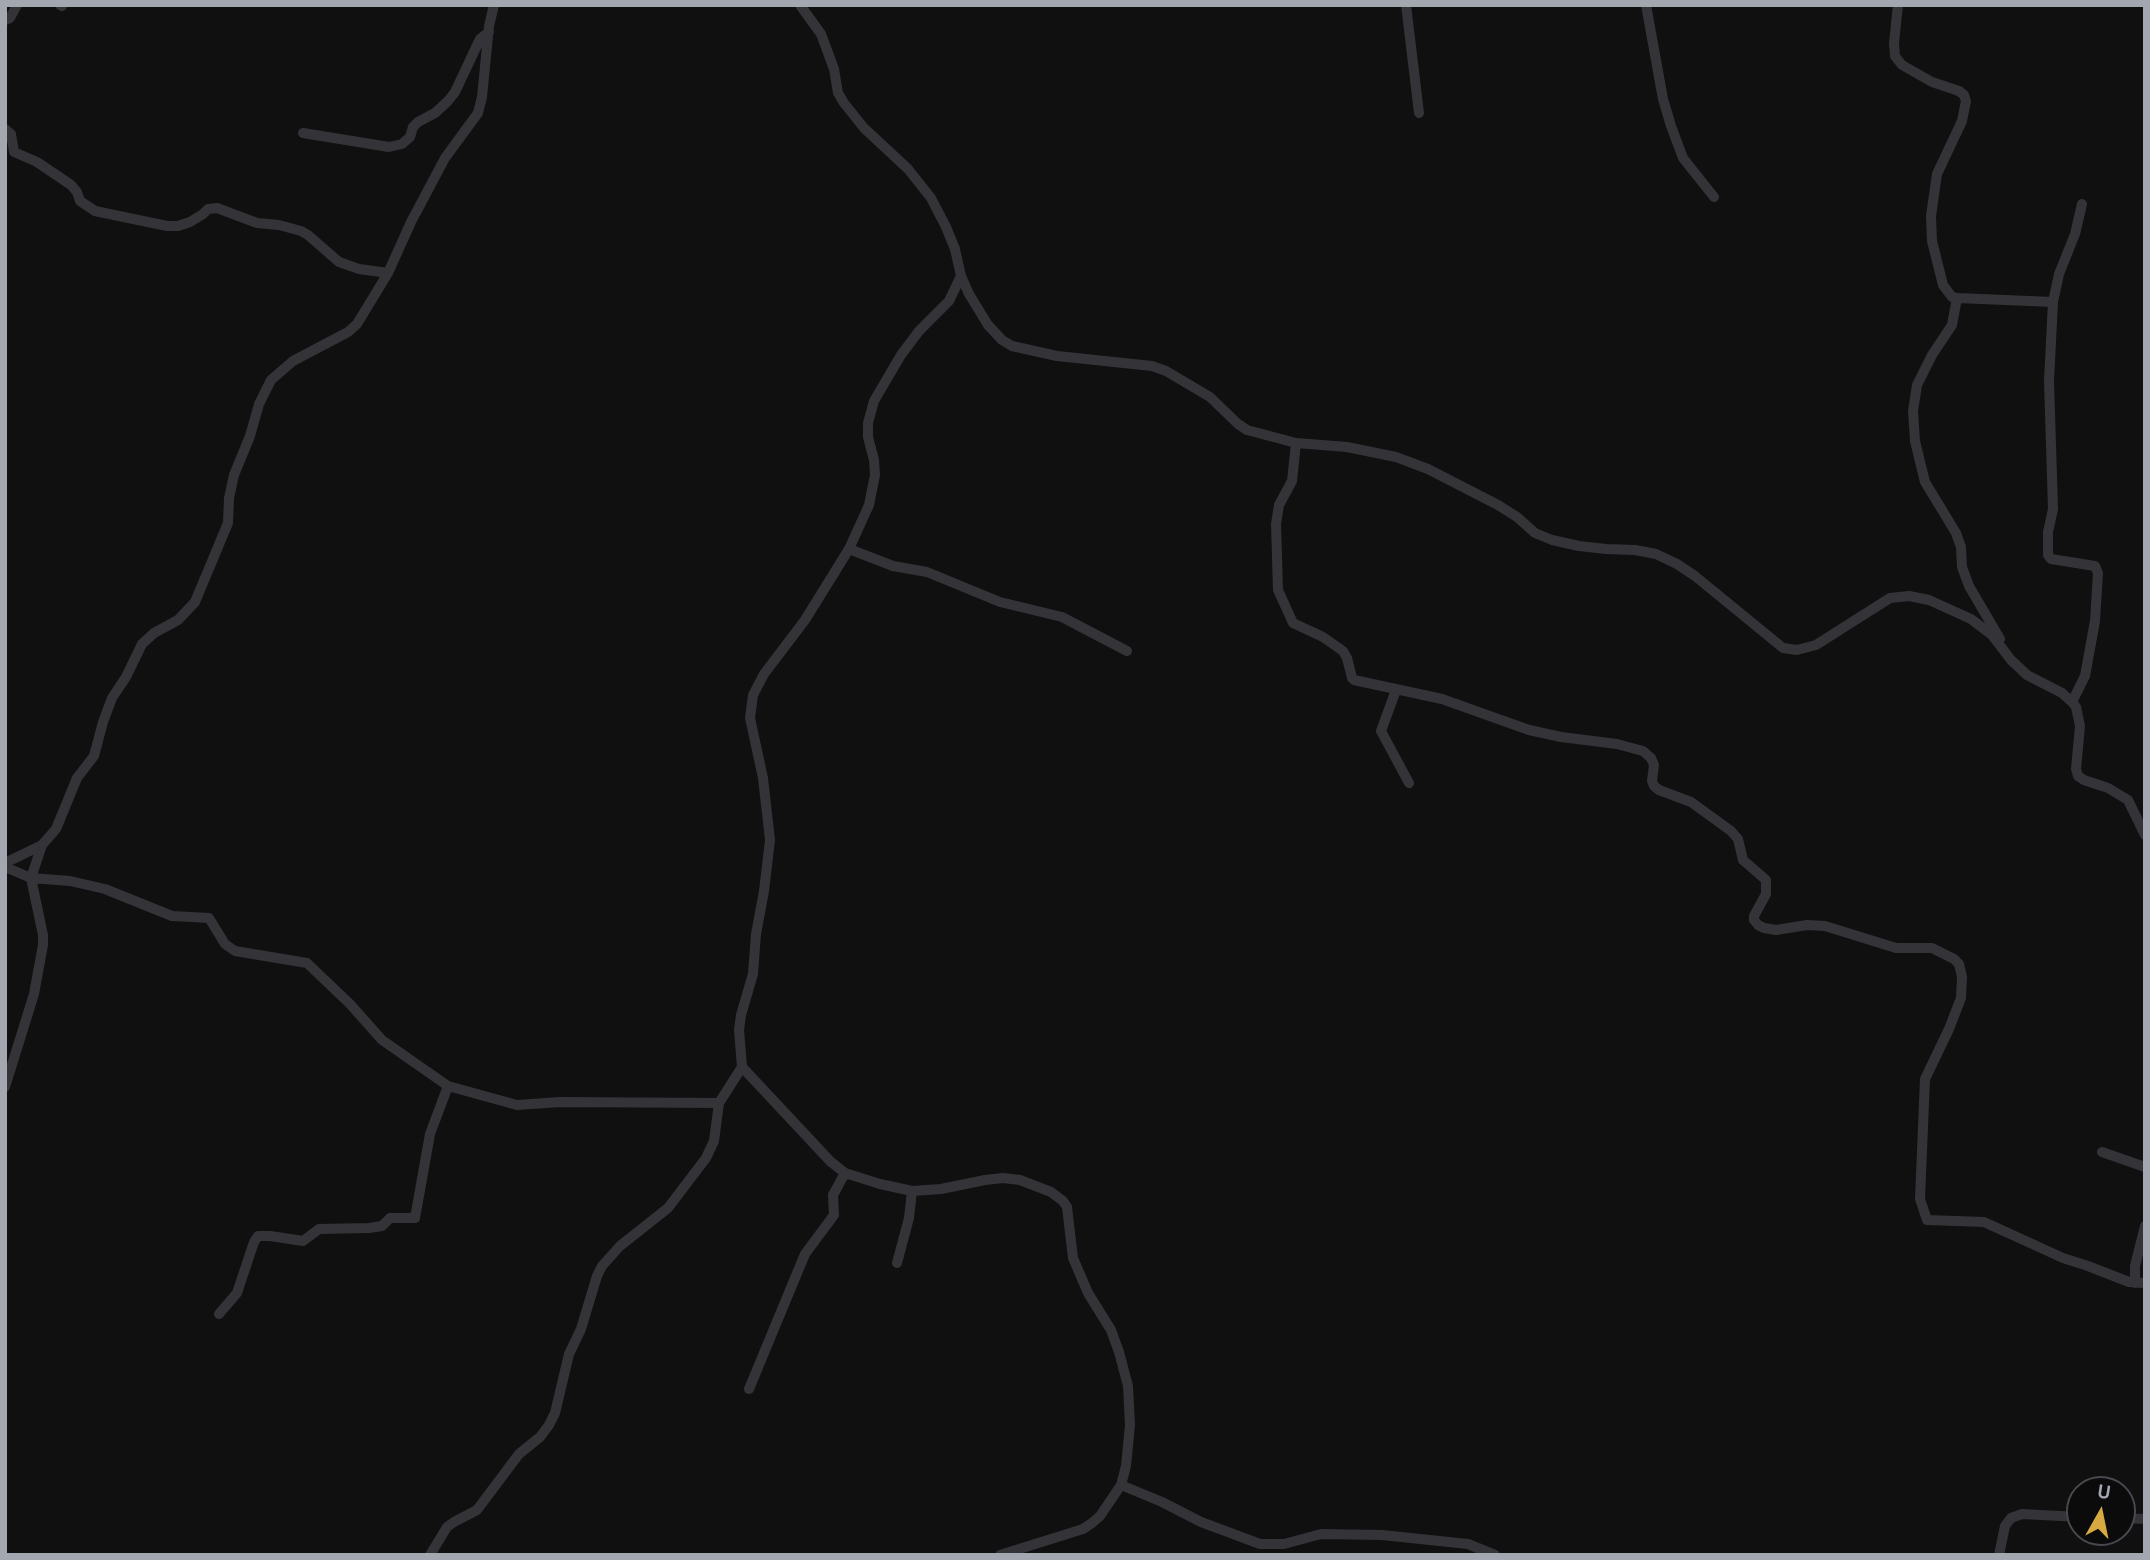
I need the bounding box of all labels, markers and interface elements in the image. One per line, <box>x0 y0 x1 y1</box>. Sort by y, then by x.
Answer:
north arrow <box>2066 1476 2136 1546</box>
text: U <box>2096 1478 2112 1505</box>

